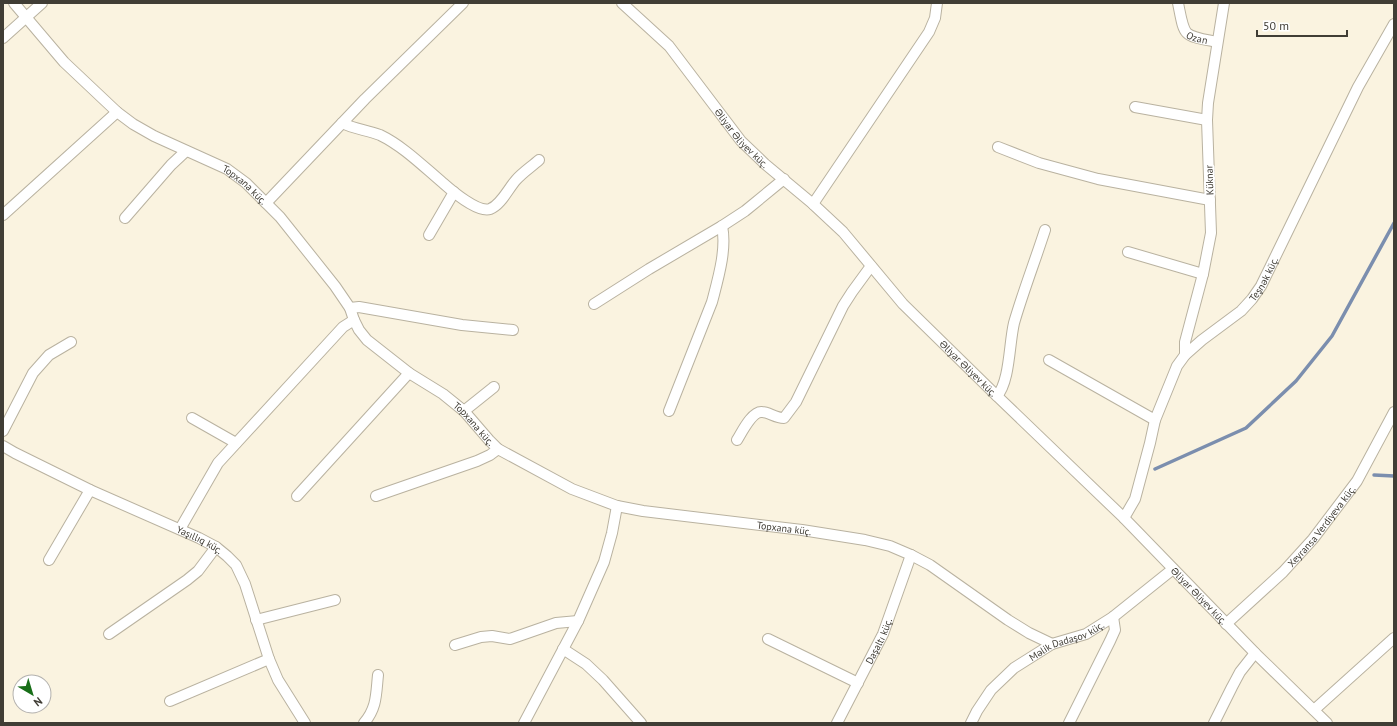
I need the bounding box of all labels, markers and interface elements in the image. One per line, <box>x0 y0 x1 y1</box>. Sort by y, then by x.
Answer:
scale bar <box>1257 12 1347 38</box>
text: 50 m <box>1263 18 1289 33</box>
street label: Ozan <box>1184 28 1209 47</box>
street label: Əliyar Əliyev küç. <box>711 106 771 171</box>
street label: Topxana küç. <box>221 162 270 207</box>
street label: Küknar <box>1202 164 1217 195</box>
street label: Teşnək küç. <box>1246 255 1281 304</box>
street label: Əliyar Əliyev küç. <box>937 337 1000 399</box>
street label: Topxana küç. <box>451 399 497 449</box>
street label: Xeyransa Verdiyeva küç. <box>1285 483 1358 570</box>
street label: Topxana küç. <box>756 519 812 538</box>
street label: Yaşıllıq küç. <box>174 523 225 557</box>
street label: Əliyar Əliyev küç. <box>1168 564 1230 627</box>
street label: Daşaltı küç. <box>863 617 895 666</box>
street label: Məlik Dadaşov küç. <box>1027 618 1107 664</box>
north arrow <box>12 674 52 714</box>
text: N <box>31 694 45 710</box>

